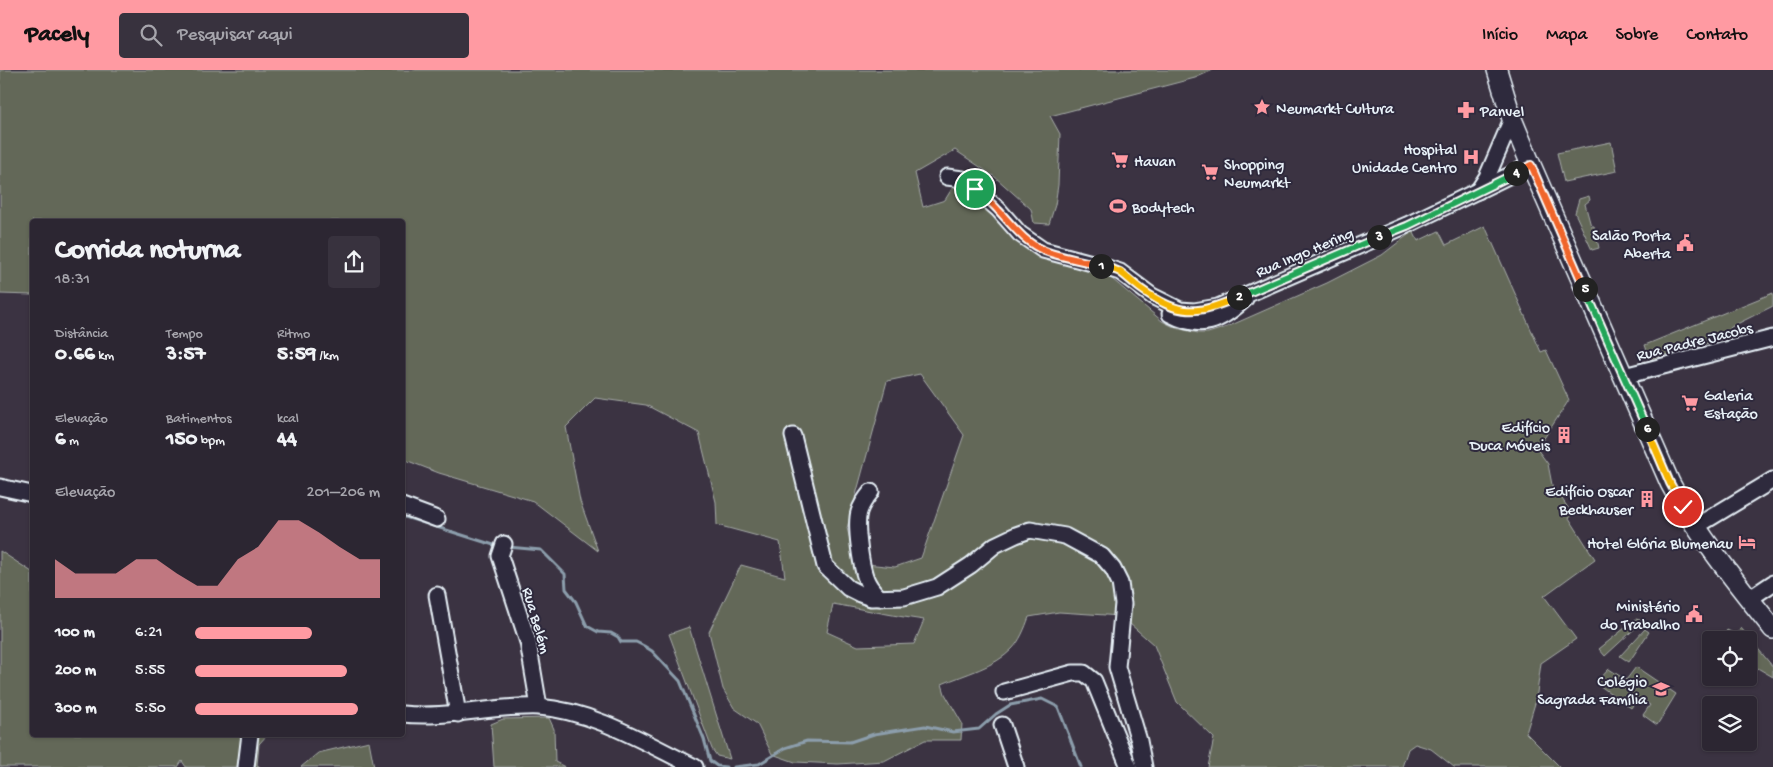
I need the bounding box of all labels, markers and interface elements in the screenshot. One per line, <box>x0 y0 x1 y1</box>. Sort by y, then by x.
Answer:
search box <box>119 13 469 58</box>
text: Pacely <box>25 21 89 50</box>
icon: search <box>137 21 165 49</box>
text: Pesquisar aqui <box>177 24 293 47</box>
text: Início <box>1482 25 1518 46</box>
text: Mapa <box>1546 25 1587 46</box>
text: Sobre <box>1615 25 1658 46</box>
text: Contato <box>1686 25 1748 46</box>
place icon: Neumarkt Cultura <box>1252 97 1272 117</box>
pharmacy icon: Panvel <box>1456 100 1476 120</box>
place label: Neumarkt Cultura <box>1276 101 1395 120</box>
place label: Panvel <box>1479 104 1524 123</box>
place label: Hospital Unidade Centro <box>1352 142 1457 179</box>
hospital icon: Hospital Unidade Centro <box>1461 147 1481 167</box>
supermarket icon: Havan <box>1110 150 1130 170</box>
place label: Havan <box>1134 154 1176 173</box>
place label: Shopping Neumarkt <box>1224 157 1291 194</box>
pin: 4 <box>1504 160 1528 186</box>
supermarket icon: Shopping Neumarkt <box>1200 162 1220 182</box>
text: 4 <box>1513 165 1520 182</box>
pin <box>954 168 996 210</box>
icon: arrive <box>961 175 989 203</box>
sports icon: Bodytech <box>1108 196 1128 216</box>
place label: Bodytech <box>1131 200 1195 219</box>
pin: 3 <box>1366 224 1392 250</box>
street label: Rua Ingo Hering <box>1254 225 1357 283</box>
place label: Salão Porta Aberta <box>1592 228 1672 265</box>
text: 3 <box>1376 229 1383 246</box>
public building icon: Salão Porta Aberta <box>1675 233 1695 253</box>
text: Corrida noturna <box>55 235 240 268</box>
button: share <box>328 236 380 288</box>
pin: 1 <box>1088 254 1114 278</box>
text: 1 <box>1099 258 1104 275</box>
text: 18:31 <box>55 271 90 290</box>
pin: 5 <box>1572 276 1598 302</box>
text: 5 <box>1582 281 1589 298</box>
pin: 2 <box>1226 284 1252 310</box>
text: 2 <box>1236 289 1243 306</box>
street label: Rua Padre Jacobs <box>1635 320 1756 367</box>
text: Distância <box>55 326 108 343</box>
text: Tempo <box>166 326 203 343</box>
text: Ritmo <box>277 326 310 343</box>
text: 0.66 <box>55 343 95 368</box>
text: 3:57 <box>166 343 205 368</box>
text: 5:59 <box>277 343 316 368</box>
text: km <box>95 348 114 365</box>
text: /km <box>316 348 339 365</box>
place label: Galeria Estação <box>1704 388 1758 425</box>
supermarket icon: Galeria Estação <box>1680 393 1700 413</box>
text: Elevação <box>55 411 108 428</box>
text: Batimentos <box>166 411 232 428</box>
text: kcal <box>277 411 299 428</box>
pin: 6 <box>1634 416 1660 442</box>
place label: Edifício Duca Móveis <box>1469 420 1551 457</box>
text: 6 <box>1644 421 1651 438</box>
building icon: Edifício Duca Móveis <box>1554 425 1574 445</box>
text: 6 <box>55 428 66 453</box>
text: 150 <box>166 428 197 453</box>
text: 44 <box>277 428 297 453</box>
text: m <box>66 433 79 450</box>
text: bpm <box>197 433 225 450</box>
text: Elevação <box>55 484 115 503</box>
text: 201–206 m <box>307 484 380 503</box>
place label: Edifício Oscar Beckhauser <box>1545 484 1634 521</box>
pin <box>1662 486 1704 528</box>
building icon: Edifício Oscar Beckhauser <box>1637 489 1657 509</box>
icon: check <box>1669 493 1697 521</box>
hotel icon: Hotel Glória Blumenau <box>1737 532 1757 552</box>
place label: Hotel Glória Blumenau <box>1587 536 1733 555</box>
street label: Rua Belém <box>516 586 553 657</box>
place label: Ministério do Trabalho <box>1600 599 1680 636</box>
public building icon: Ministério do Trabalho <box>1684 604 1704 624</box>
text: 100 m <box>55 624 95 643</box>
text: 6:21 <box>135 624 162 643</box>
map controls <box>1702 631 1757 751</box>
button: locate <box>1702 631 1757 686</box>
text: 200 m <box>55 662 96 681</box>
text: 5:55 <box>135 662 165 681</box>
place label: Colégio Sagrada Família <box>1537 674 1648 711</box>
school or university icon: Colégio Sagrada Família <box>1651 679 1671 699</box>
button: layers <box>1702 696 1757 751</box>
text: 300 m <box>55 700 97 719</box>
text: 5:50 <box>135 700 166 719</box>

